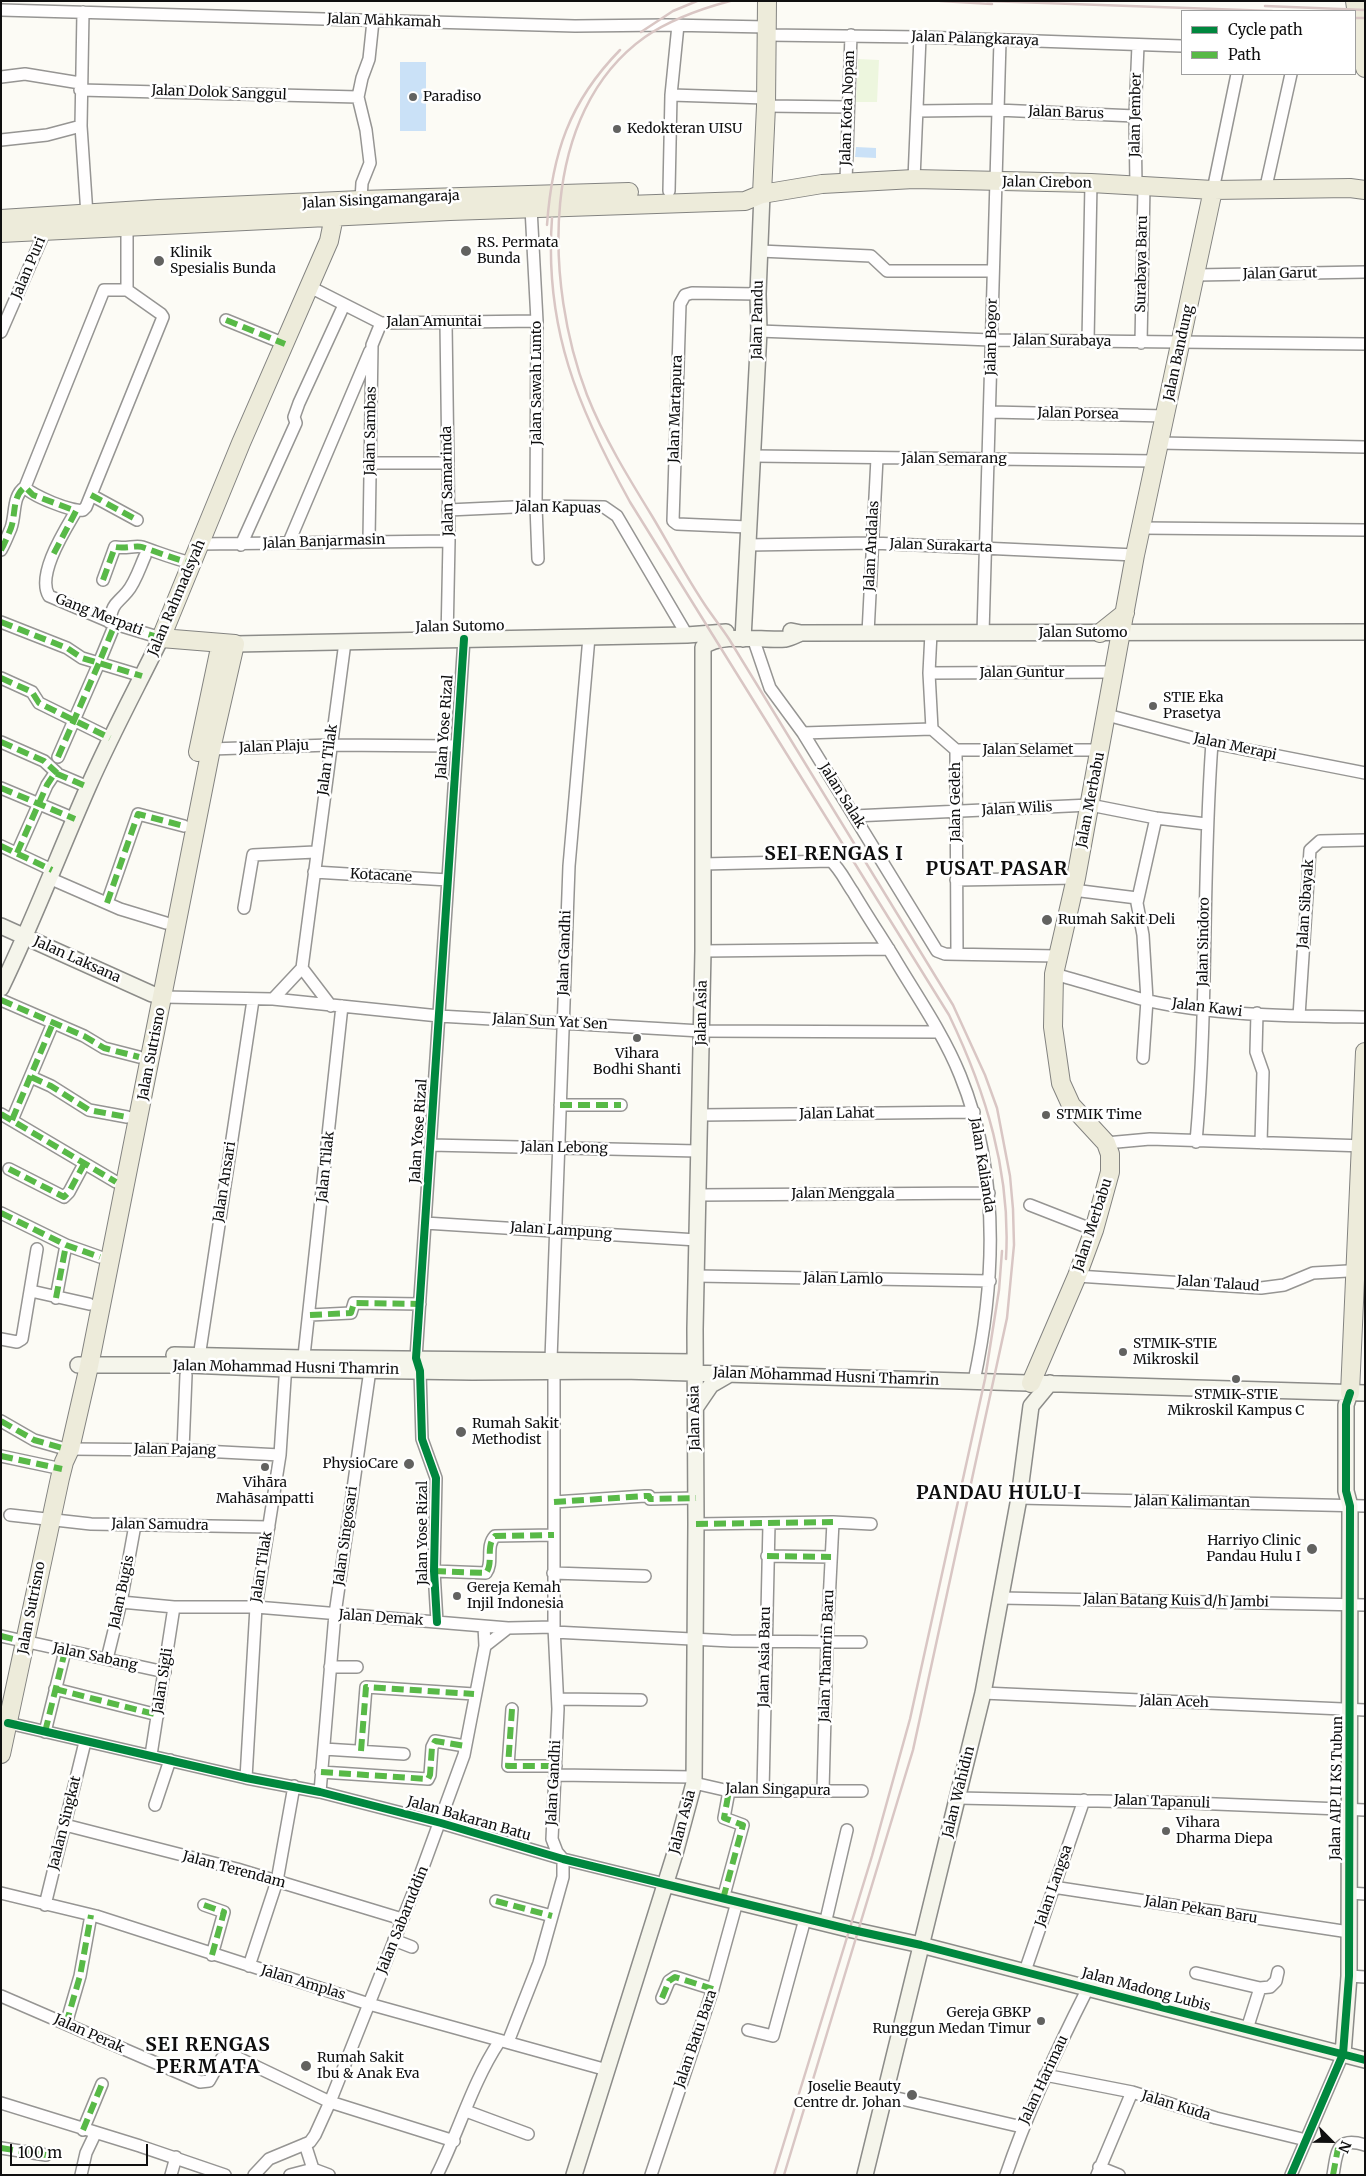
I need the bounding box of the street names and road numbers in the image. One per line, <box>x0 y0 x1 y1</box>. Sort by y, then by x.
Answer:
street label: Jalan Mahkamah <box>327 11 441 31</box>
street label: Jalan Palangkaraya <box>911 28 1039 50</box>
street label: Jalan Kota Nopan <box>838 50 858 166</box>
street label: Jalan Jember <box>1127 72 1145 158</box>
street label: Jalan Dolok Sanggul <box>151 82 287 104</box>
street label: Jalan Barus <box>1028 103 1104 123</box>
street label: Jalan Cirebon <box>1002 174 1092 192</box>
street label: Jalan Sisingamangaraja <box>302 187 460 213</box>
street label: Surabaya Baru <box>1133 215 1151 313</box>
street label: Jalan Puri <box>8 235 50 301</box>
street label: Jalan Garut <box>1242 265 1318 283</box>
street label: Jalan Pandu <box>749 280 767 360</box>
street label: Jalan Bogor <box>983 298 1001 376</box>
street label: Jalan Bandung <box>1161 303 1197 403</box>
street label: Jalan Amuntai <box>386 314 482 330</box>
street label: Jalan Sawah Lunto <box>529 321 545 445</box>
street label: Jalan Surabaya <box>1013 332 1111 350</box>
street label: Jalan Martapura <box>666 355 686 463</box>
street label: Jalan Sambas <box>362 386 380 476</box>
street label: Jalan Porsea <box>1037 405 1119 423</box>
street label: Jalan Samarinda <box>439 426 457 536</box>
street label: Jalan Semarang <box>901 451 1007 467</box>
street label: Jalan Kapuas <box>515 499 601 517</box>
street label: Jalan Andalas <box>861 500 883 592</box>
street label: Jalan Banjarmasin <box>262 531 386 553</box>
street label: Jalan Surakarta <box>889 536 993 556</box>
street label: Jalan Rahmadsyah <box>145 537 209 659</box>
street label: Gang Merpati <box>53 591 145 639</box>
street label: Jalan Sutomo <box>415 618 505 636</box>
street label: Jalan Sutomo <box>1039 625 1127 641</box>
street label: Jalan Guntur <box>979 665 1065 681</box>
street label: Jalan Yose Rizal <box>433 674 457 780</box>
street label: Jalan Tilak <box>315 723 341 797</box>
street label: Jalan Merapi <box>1192 730 1278 764</box>
street label: Jalan Plaju <box>239 737 309 757</box>
street label: Jalan Selamet <box>982 742 1074 758</box>
street label: Jalan Merbabu <box>1073 751 1109 849</box>
street label: Jalan Salak <box>815 760 869 832</box>
street label: Jalan Gedeh <box>948 762 964 842</box>
street label: Jalan Wilis <box>981 799 1053 819</box>
street label: Jalan Sibayak <box>1294 859 1318 949</box>
street label: Kotacane <box>350 866 412 886</box>
street label: Jalan Sindoro <box>1195 897 1213 987</box>
street label: Jalan Gandhi <box>555 910 575 996</box>
street label: Jalan Laksana <box>31 933 123 987</box>
street label: Jalan Asia <box>693 980 711 1046</box>
street label: Jalan Kawi <box>1171 995 1243 1021</box>
street label: Jalan Sutrisno <box>135 1006 169 1102</box>
street label: Jalan Sun Yat Sen <box>492 1011 608 1033</box>
street label: Jalan Yose Rizal <box>407 1078 431 1184</box>
street label: Jalan Lahat <box>799 1105 875 1123</box>
street label: Jalan Kalianda <box>966 1116 998 1214</box>
street label: Jalan Tilak <box>314 1130 338 1204</box>
street label: Jalan Lebong <box>520 1139 608 1157</box>
street label: Jalan Ansari <box>210 1140 240 1224</box>
street label: Jalan Merbabu <box>1070 1176 1116 1274</box>
street label: Jalan Menggala <box>791 1186 895 1202</box>
street label: Jalan Lampung <box>510 1219 612 1243</box>
street label: Jalan Lamlo <box>803 1270 883 1288</box>
street label: Jalan Talaud <box>1176 1273 1260 1295</box>
street label: Jalan Mohammad Husni Thamrin <box>173 1358 399 1378</box>
street label: Jalan Mohammad Husni Thamrin <box>713 1365 939 1389</box>
street label: Jalan Asia <box>686 1385 704 1451</box>
street label: Jalan Pajang <box>134 1441 216 1459</box>
street label: Jalan Yose Rizal <box>415 1481 431 1585</box>
street label: Jalan Singosari <box>331 1485 361 1587</box>
street label: Jalan Kalimantan <box>1134 1493 1250 1511</box>
street label: Jalan Samudra <box>111 1516 209 1534</box>
street label: Jalan Tilak <box>248 1530 276 1604</box>
street label: Jalan Bugis <box>106 1554 138 1630</box>
street label: Jalan Sutrisno <box>15 1560 49 1656</box>
street label: Jalan Thamrin Baru <box>816 1589 838 1723</box>
street label: Jalan Batang Kuis d/h Jambi <box>1083 1591 1269 1611</box>
street label: Jalan Asia Baru <box>756 1606 774 1708</box>
street label: Jalan Demak <box>338 1607 424 1629</box>
street label: Jalan Sabang <box>51 1640 139 1674</box>
street label: Jalan Sigli <box>149 1647 177 1715</box>
street label: Jalan Aceh <box>1139 1692 1209 1712</box>
street label: Jalan AIP II KS Tubun <box>1327 1716 1347 1860</box>
street label: Jalan Gandhi <box>543 1740 565 1826</box>
street label: Jalan Wahidin <box>940 1745 978 1839</box>
street label: Jaalan Singkat <box>45 1774 85 1872</box>
street label: Jalan Singapura <box>725 1781 831 1799</box>
street label: Jalan Asia <box>666 1788 700 1856</box>
street label: Jalan Tapanuli <box>1113 1792 1211 1812</box>
street label: Jalan Bakaran Batu <box>405 1793 533 1845</box>
street label: Jalan Langsa <box>1032 1843 1076 1929</box>
street label: Jalan Terendam <box>181 1848 287 1892</box>
street label: Jalan Sabaruddin <box>374 1864 432 1976</box>
street label: Jalan Pekan Baru <box>1143 1893 1259 1927</box>
street label: Jalan Amplas <box>259 1962 347 2004</box>
street label: Jalan Madong Lubis <box>1080 1965 1212 2015</box>
street label: Jalan Batu Bara <box>671 1988 721 2090</box>
street label: Jalan Perak <box>51 2011 127 2057</box>
street label: Jalan Harimau <box>1016 2033 1072 2127</box>
street label: Jalan Kuda <box>1139 2088 1213 2124</box>

